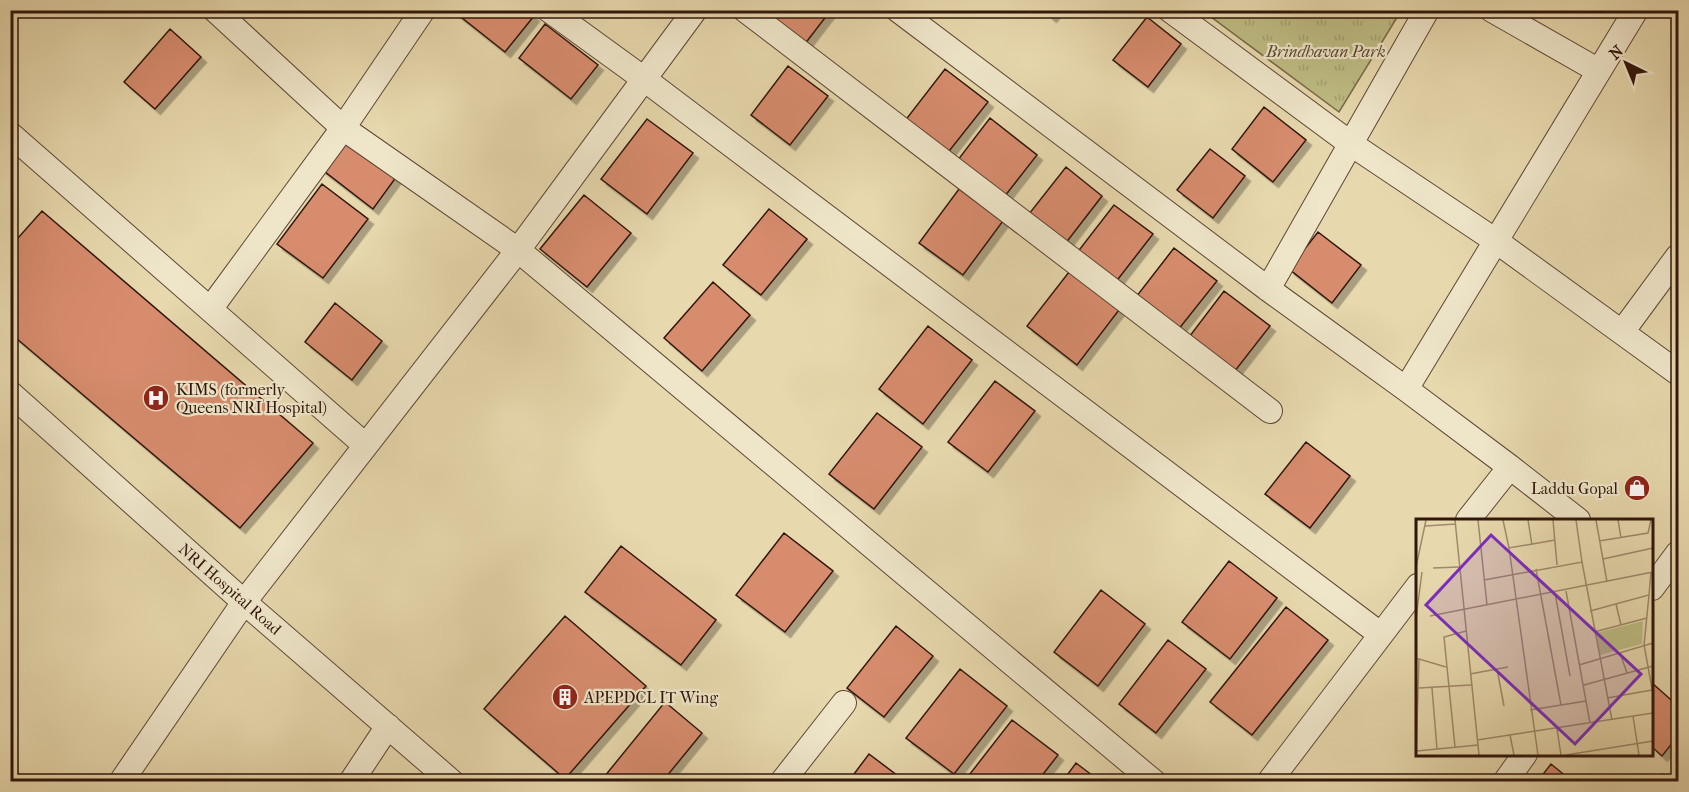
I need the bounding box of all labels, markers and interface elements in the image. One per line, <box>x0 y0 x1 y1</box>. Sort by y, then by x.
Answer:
north arrow <box>1596 33 1656 93</box>
text: N <box>1605 41 1628 63</box>
park label: Brindhavan Park <box>1265 42 1386 61</box>
place label: KIMS (formerly Queens NRI Hospital) <box>176 380 327 417</box>
hospital icon: KIMS (formerly Queens NRI Hospital) <box>141 383 171 413</box>
shop icon: Laddu Gopal <box>1622 473 1652 503</box>
place label: Laddu Gopal <box>1531 479 1619 498</box>
inset map <box>1416 519 1653 756</box>
street label: NRI Hospital Road <box>175 539 285 639</box>
building icon: APEPDCL IT Wing <box>550 682 580 712</box>
place label: APEPDCL IT Wing <box>583 688 718 707</box>

